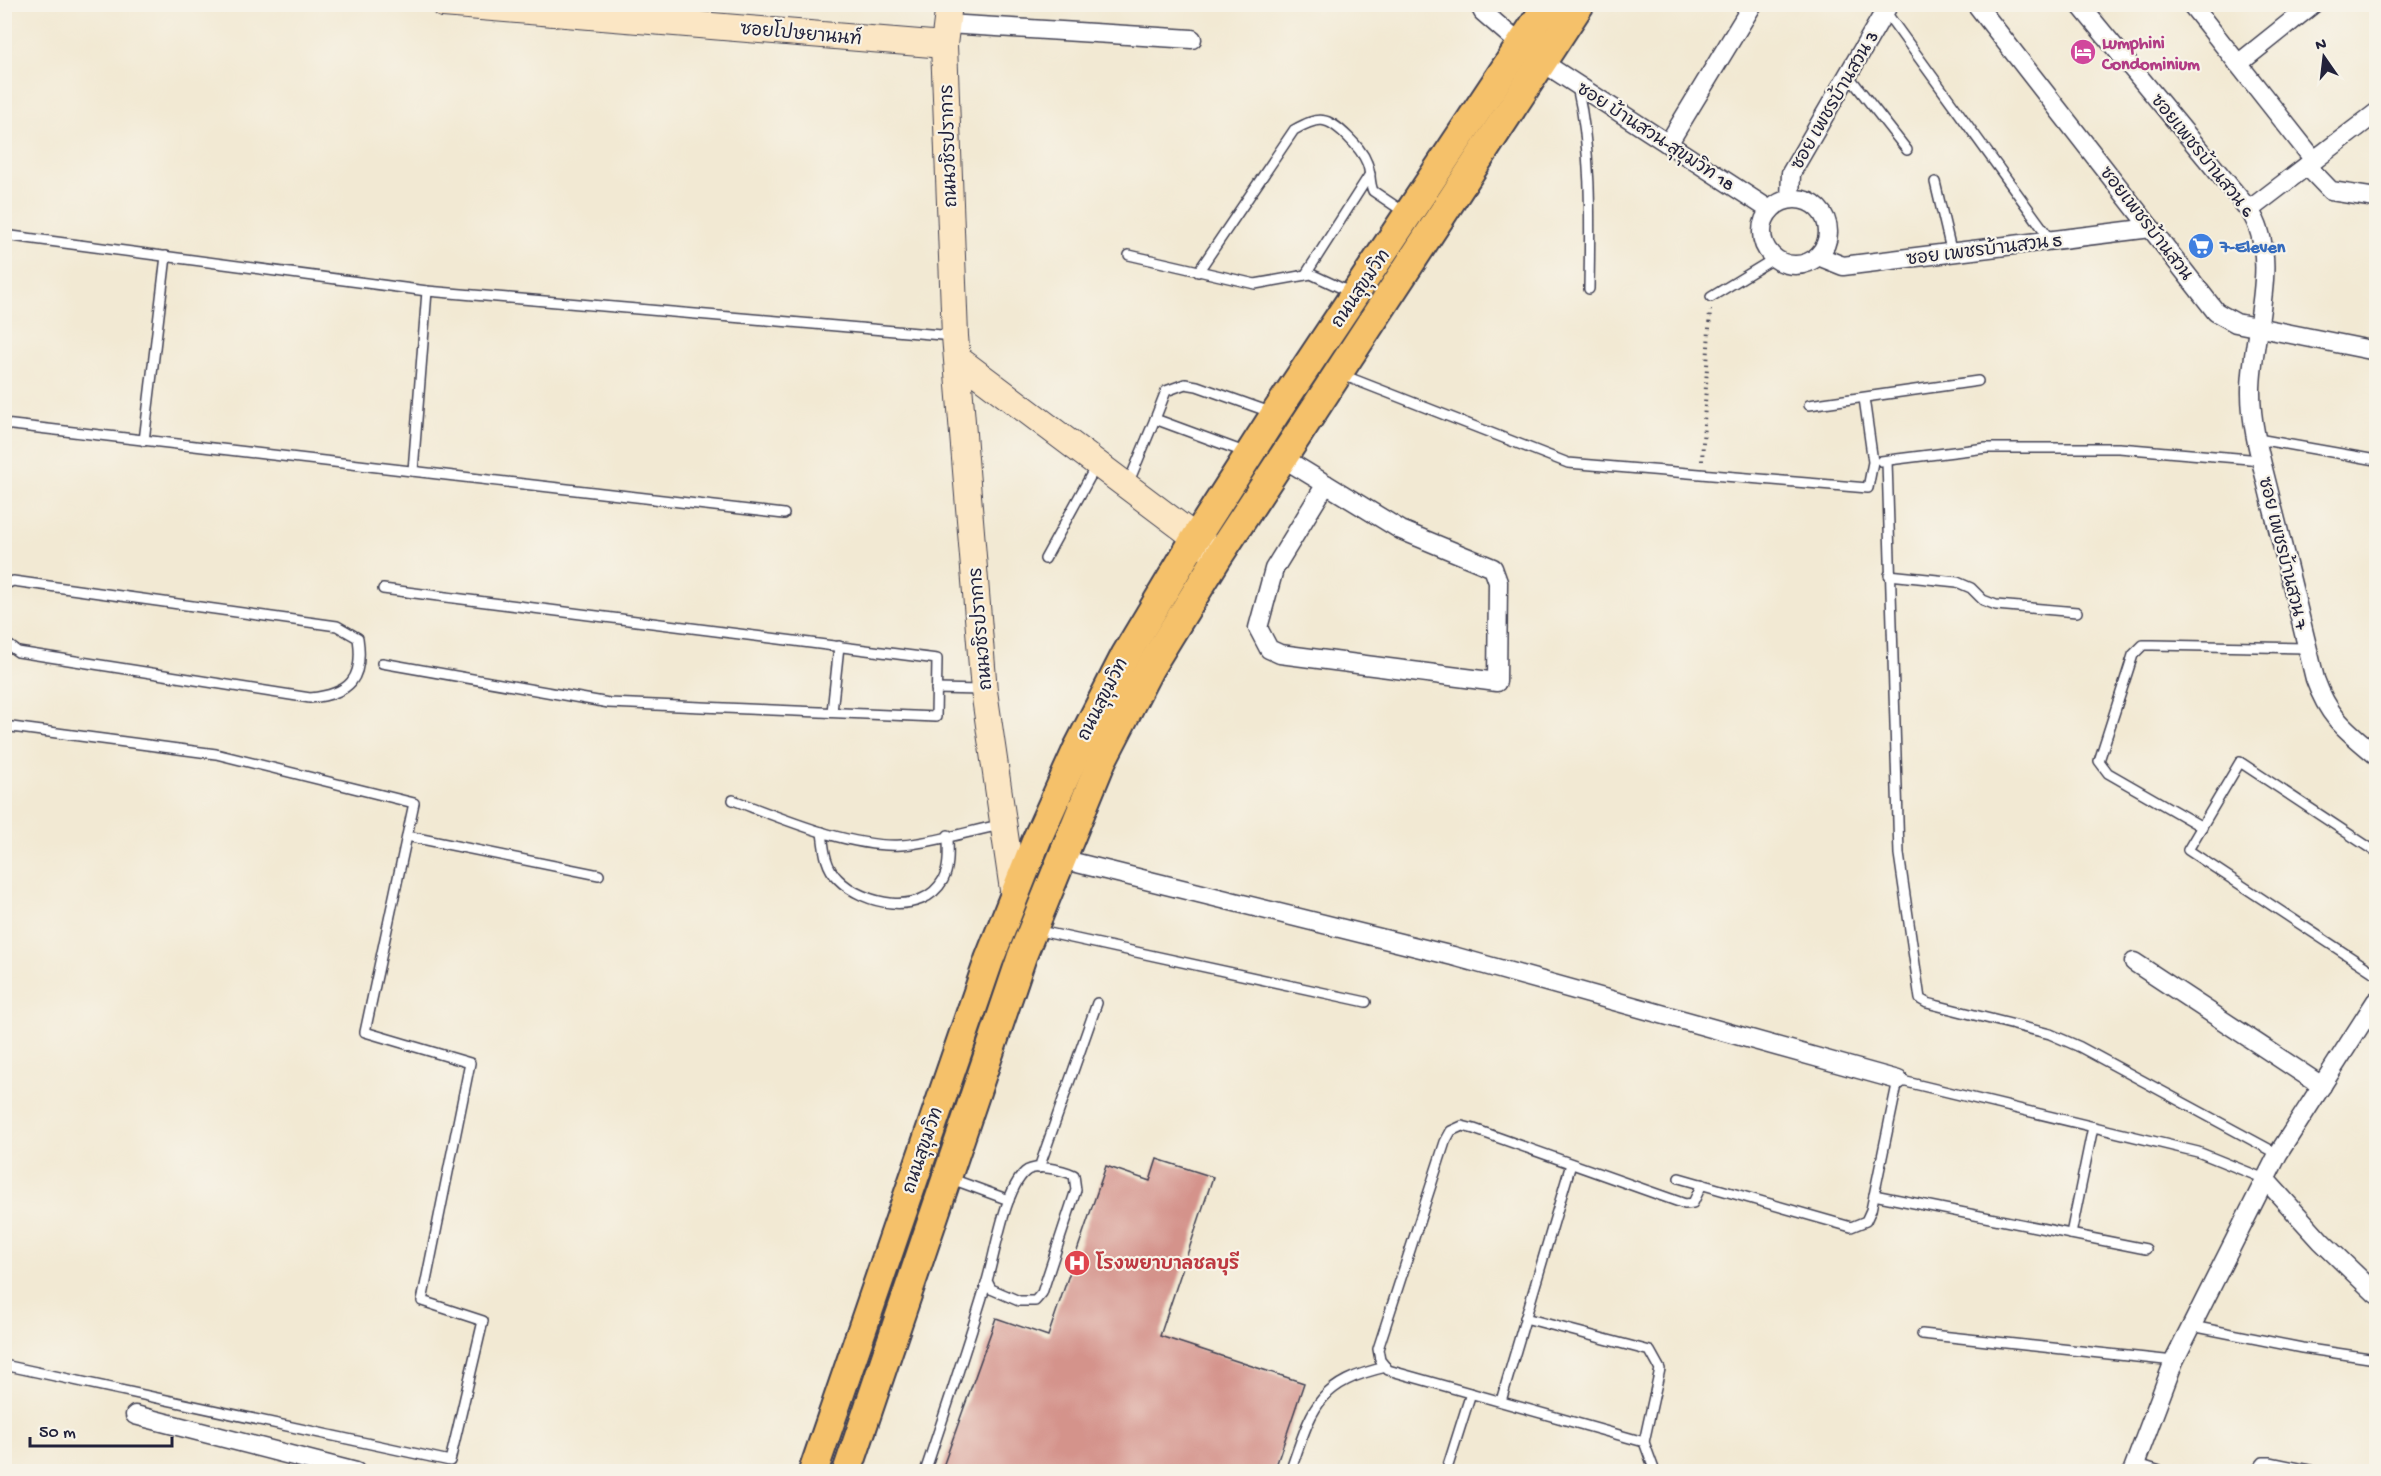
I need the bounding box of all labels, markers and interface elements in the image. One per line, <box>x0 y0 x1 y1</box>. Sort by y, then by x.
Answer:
street label: ซอยโปษยานนท์ <box>739 15 863 51</box>
street label: ซอย เพชรบ้านสวน 3 <box>1784 26 1884 174</box>
north arrow <box>2294 27 2354 87</box>
place label: Lumphini Condominium <box>2101 34 2200 76</box>
text: N <box>2314 35 2329 56</box>
hotel icon: Lumphini Condominium <box>2068 37 2098 67</box>
street label: ซอย บ้านสวน-สุขุมวิท 18 <box>1571 76 1740 198</box>
street label: ถนนวชิรปราการ <box>935 84 963 208</box>
street label: ซอยเพชรบ้านสวน 6 <box>2145 88 2261 223</box>
street label: ซอยเพชรบ้านสวน <box>2094 161 2199 286</box>
street label: ซอย เพชรบ้านสวน 5 <box>1905 228 2063 271</box>
supermarket icon: 7-Eleven <box>2186 231 2216 261</box>
place label: 7-Eleven <box>2219 238 2286 259</box>
street label: ถนนสุขุมวิท <box>1326 245 1397 333</box>
street label: ซอย เพชรบ้านสวน 7 <box>2252 474 2315 633</box>
street label: ถนนวชิรปราการ <box>964 566 998 691</box>
street label: ถนนสุขุมวิท <box>1072 654 1135 745</box>
street label: ถนนสุขุมวิท <box>897 1104 950 1197</box>
hospital icon: โรงพยาบาลชลบุรี <box>1062 1248 1092 1278</box>
place label: โรงพยาบาลชลบุรี <box>1095 1251 1240 1276</box>
scale bar <box>30 1410 172 1448</box>
text: 50 m <box>39 1423 76 1444</box>

